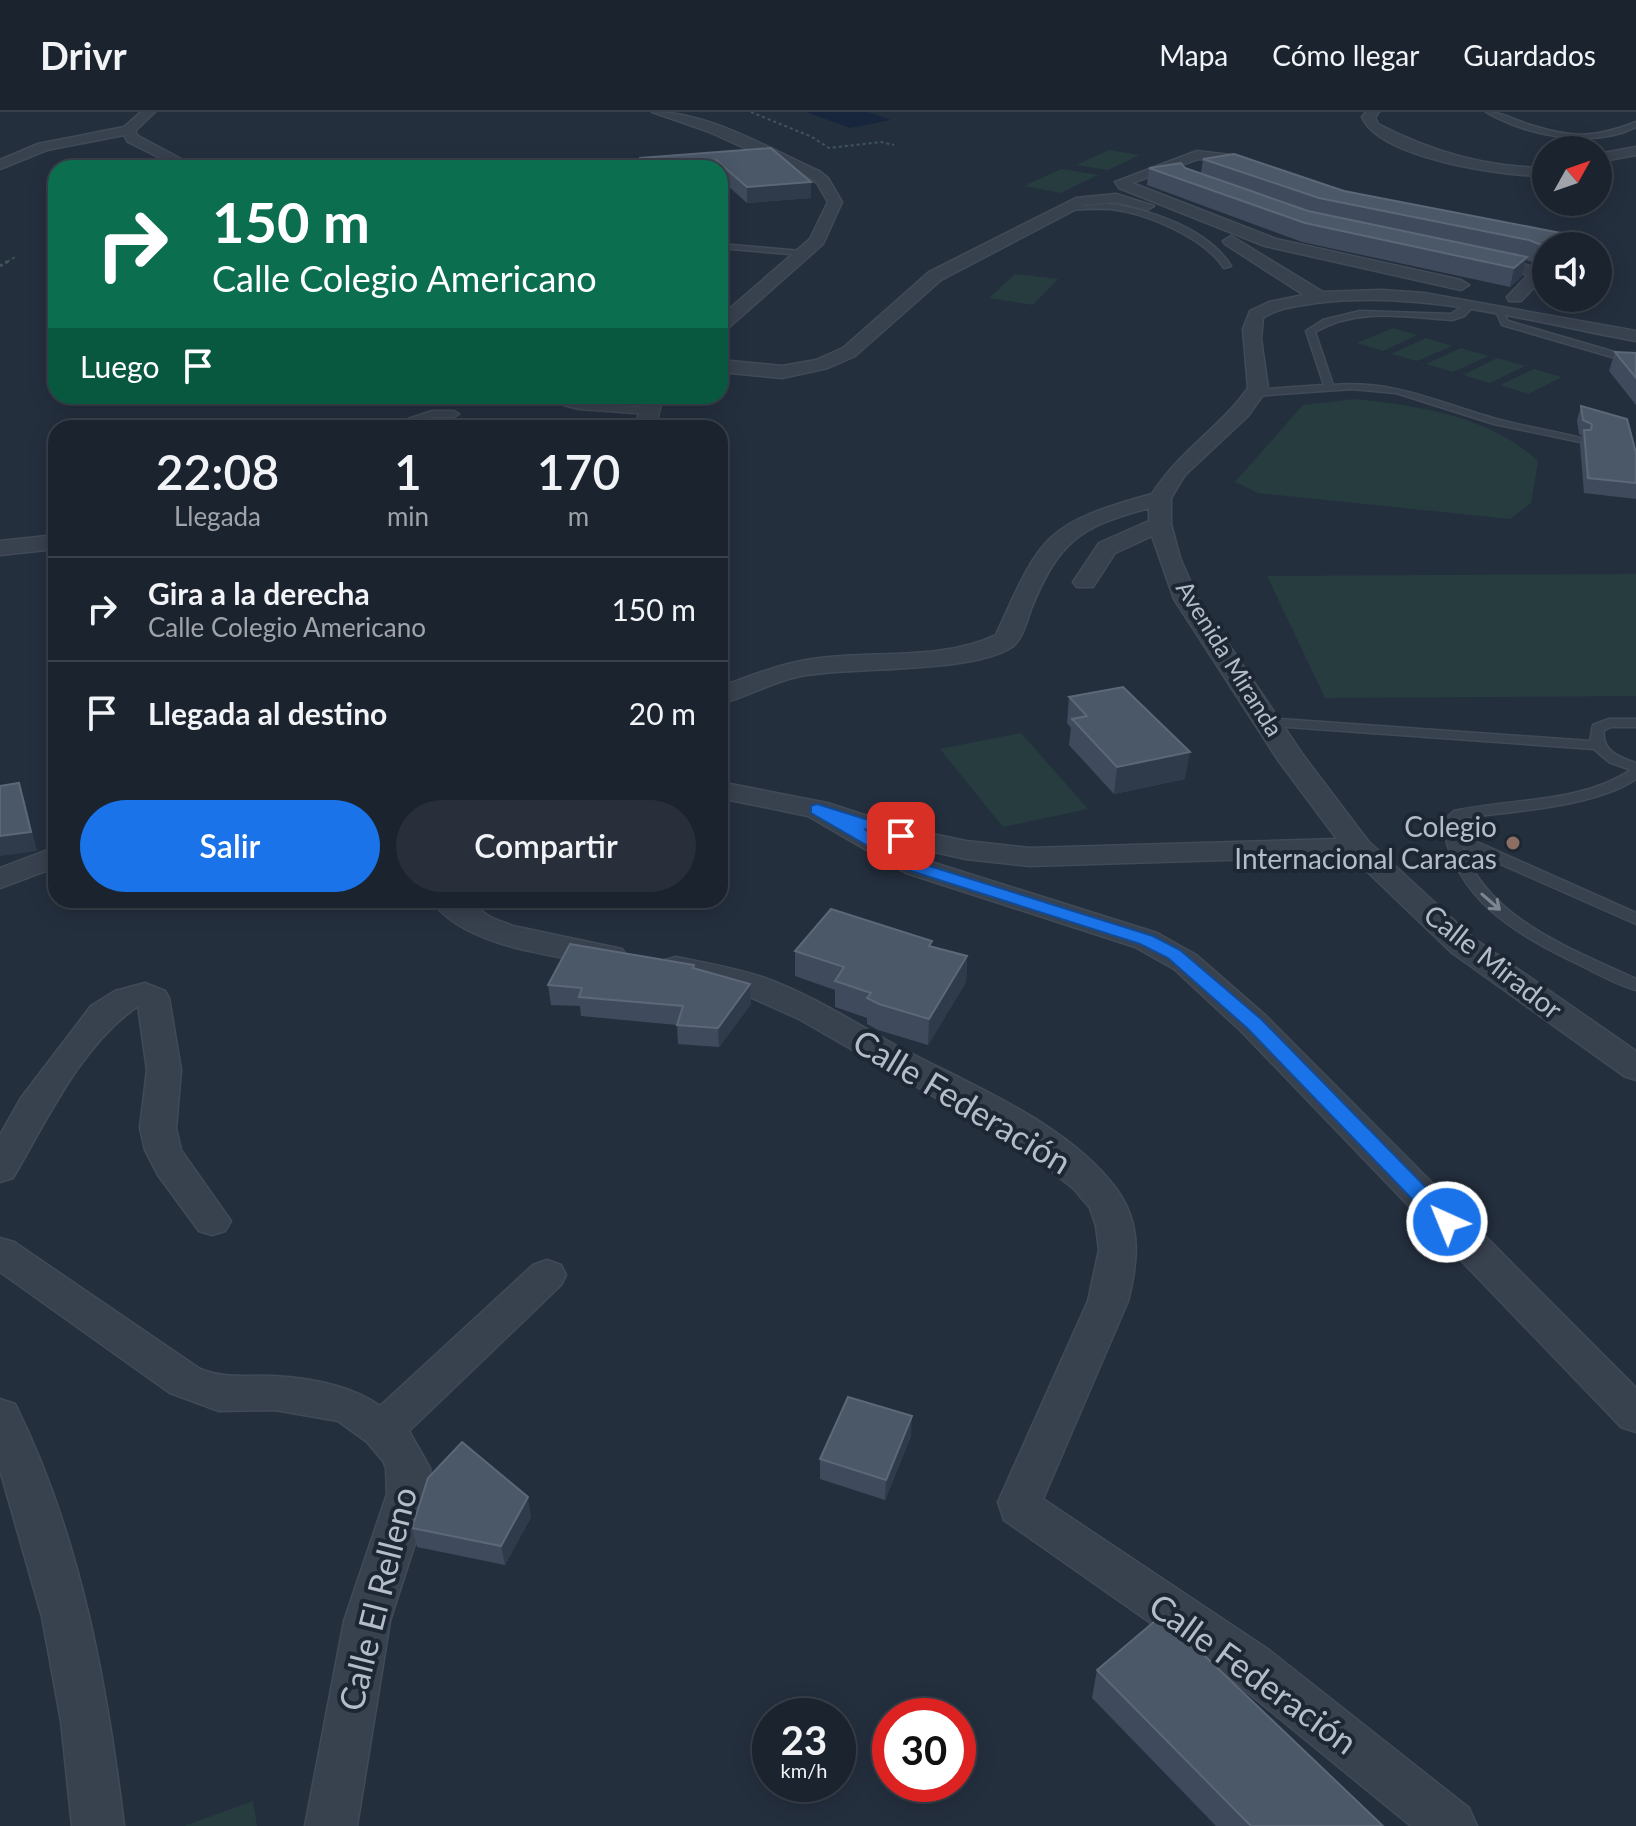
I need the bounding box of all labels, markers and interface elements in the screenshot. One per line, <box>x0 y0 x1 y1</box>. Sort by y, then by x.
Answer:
text: Drivr <box>40 32 127 78</box>
text: Mapa <box>1159 38 1228 72</box>
text: Cómo llegar <box>1272 38 1419 72</box>
text: Guardados <box>1463 38 1596 72</box>
north arrow <box>1532 136 1612 216</box>
map controls <box>1532 136 1612 312</box>
text: 150 m <box>212 188 370 255</box>
icon: right <box>80 192 184 296</box>
button: sound <box>1532 232 1612 312</box>
text: Calle Colegio Americano <box>212 256 597 300</box>
icon: arrive <box>176 344 220 388</box>
text: Luego <box>80 348 160 384</box>
text: 22:08 <box>156 443 279 500</box>
text: 1 <box>394 443 422 500</box>
text: 170 <box>537 443 620 500</box>
text: Llegada <box>174 500 261 532</box>
text: min <box>387 500 429 532</box>
text: m <box>568 500 589 532</box>
text: Gira a la derecha <box>148 575 370 611</box>
street label: Avenida Miranda <box>1171 575 1290 741</box>
icon: right <box>80 587 124 631</box>
text: 150 m <box>611 591 696 627</box>
text: Calle Colegio Americano <box>148 611 426 643</box>
icon: arrive <box>80 691 124 735</box>
text: Llegada al destino <box>148 695 387 731</box>
text: 20 m <box>629 695 696 731</box>
button: Salir <box>80 800 380 892</box>
button: Compartir <box>396 800 696 892</box>
pin <box>867 802 935 870</box>
place label: Colegio Internacional Caracas <box>1234 809 1497 875</box>
icon: arrive <box>879 814 923 858</box>
marker: Colegio Internacional Caracas <box>1504 834 1522 852</box>
one-way arrow <box>1480 893 1500 911</box>
street label: Calle Mirador <box>1418 897 1569 1026</box>
street label: Calle Federación <box>847 1020 1079 1182</box>
position arrow <box>1405 1180 1489 1264</box>
street label: Calle El Relleno <box>329 1483 424 1715</box>
street label: Calle Federación <box>1142 1584 1366 1762</box>
speed limit sign: 30 <box>872 1698 976 1802</box>
text: 23 <box>781 1716 827 1764</box>
text: km/h <box>781 1758 827 1782</box>

